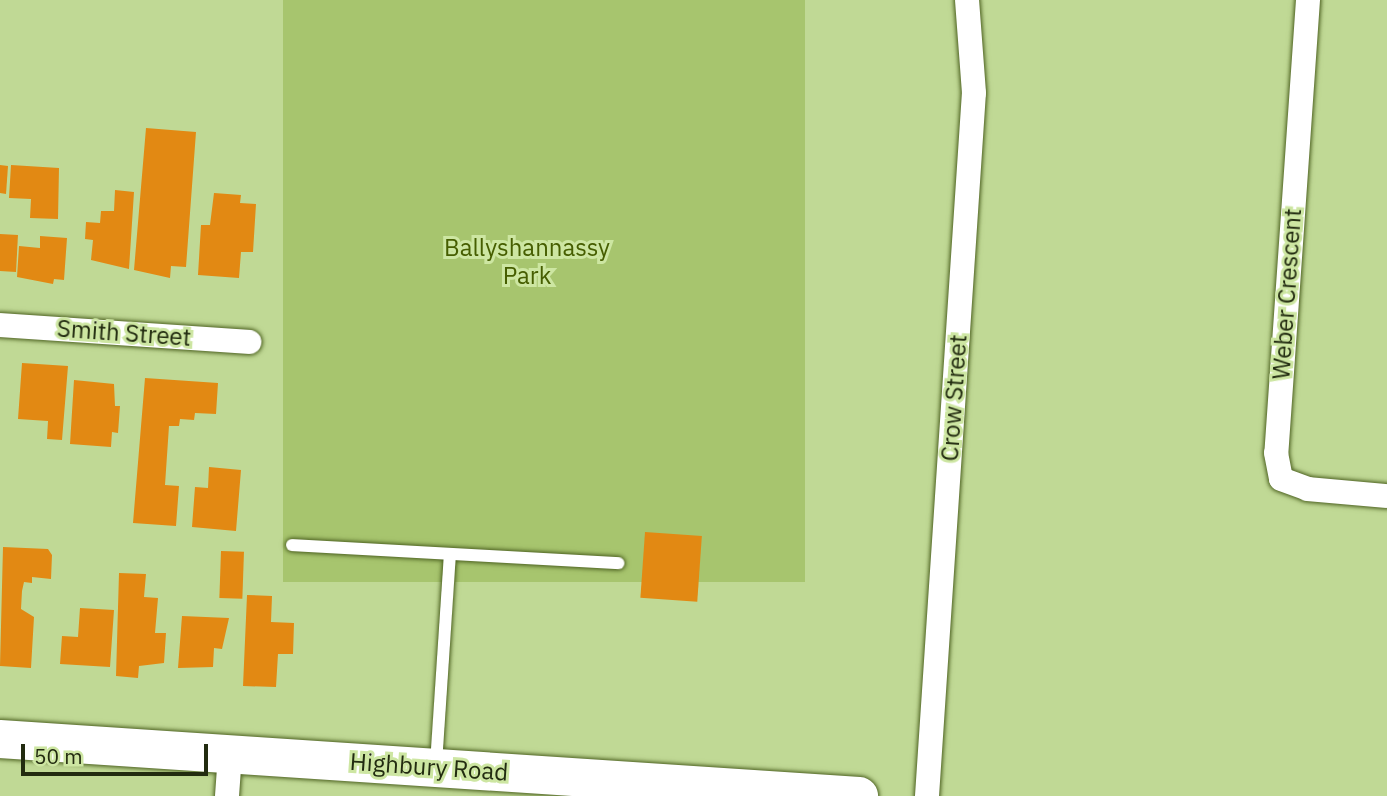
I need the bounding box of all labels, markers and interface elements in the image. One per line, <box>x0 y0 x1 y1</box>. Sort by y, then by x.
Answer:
street label: Weber Crescent <box>1267 208 1307 380</box>
park label: Ballyshannassy Park <box>444 234 610 290</box>
street label: Smith Street <box>56 314 192 352</box>
street label: Crow Street <box>935 334 973 462</box>
scale bar <box>24 730 212 774</box>
text: 50 m <box>34 742 83 770</box>
street label: Highbury Road <box>349 747 509 787</box>

